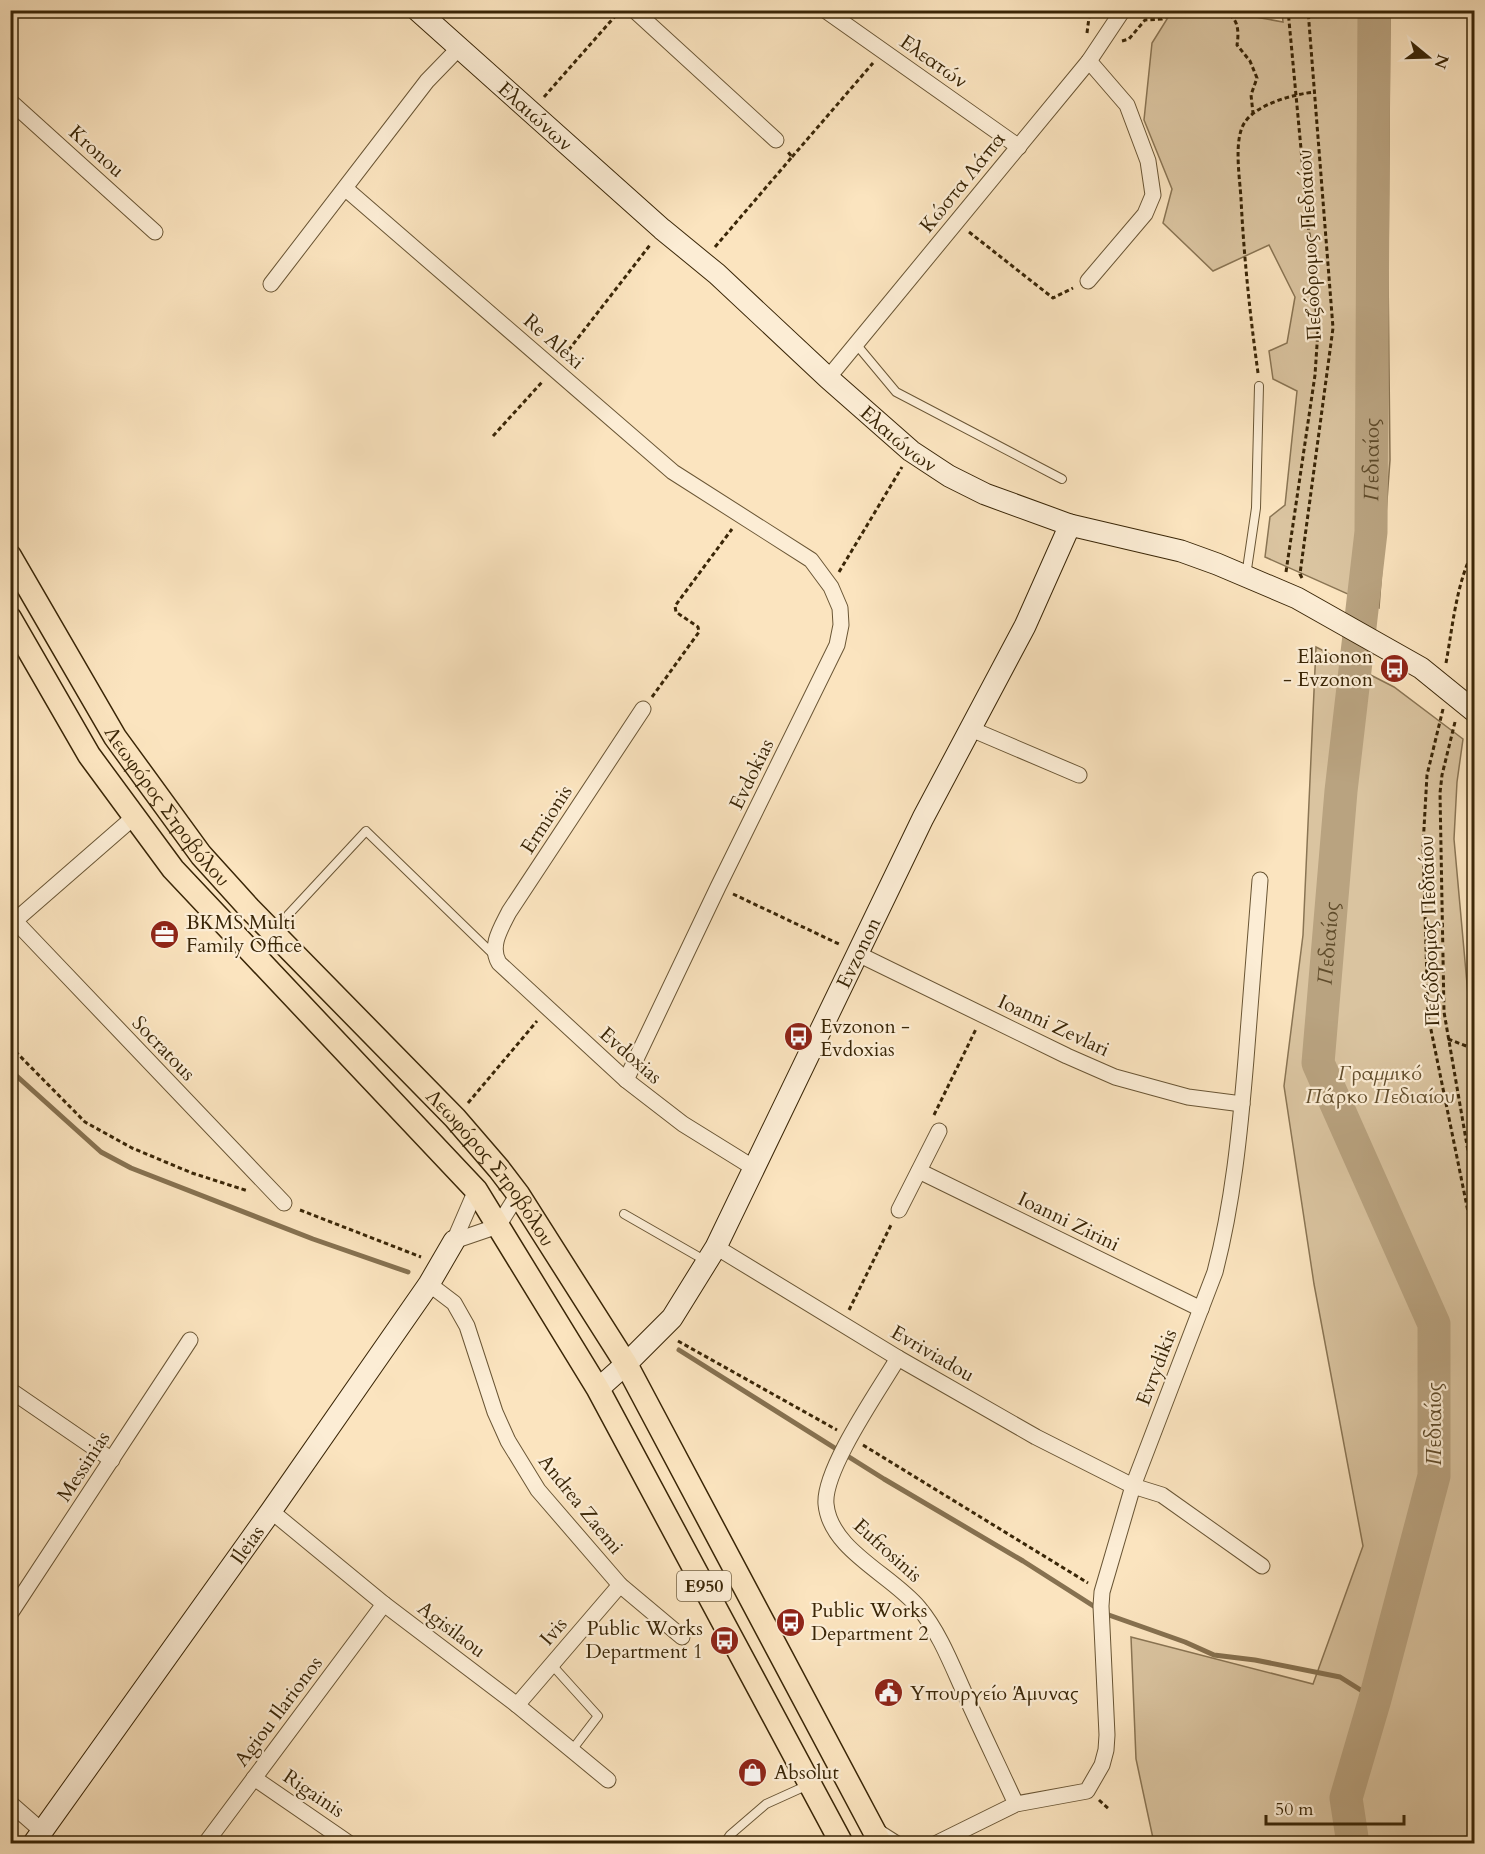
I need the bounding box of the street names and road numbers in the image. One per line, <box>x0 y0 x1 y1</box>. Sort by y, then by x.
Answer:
street label: Ελεατών <box>895 28 973 94</box>
street label: Ελαιώνων <box>492 76 579 157</box>
street label: Kronou <box>63 119 130 184</box>
street label: Κώστα Λάπα <box>914 126 1011 238</box>
street label: Πεζόδρομος Πεδιαίου <box>1291 149 1328 341</box>
street label: Re Alexi <box>518 307 590 376</box>
street label: Ελαιώνων <box>854 399 942 479</box>
street label: Λεωφόρος Στροβόλου <box>98 721 236 892</box>
street label: Evdokias <box>723 734 780 814</box>
street label: Ermionis <box>514 780 579 859</box>
street label: Πεζόδρομος Πεδιαίου <box>1413 835 1446 1027</box>
street label: Evzonon <box>830 912 887 993</box>
street label: Ioanni Zevlari <box>994 988 1114 1063</box>
street label: Socratous <box>126 1010 201 1087</box>
street label: Evdoxias <box>594 1021 668 1090</box>
street label: Λεωφόρος Στροβόλου <box>420 1083 561 1252</box>
street label: Ioanni Zirini <box>1014 1185 1124 1258</box>
street label: Evriviadou <box>886 1319 979 1388</box>
street label: Evrydikis <box>1130 1325 1183 1409</box>
street label: Messinias <box>51 1426 116 1507</box>
street label: Andrea Zaemi <box>532 1449 629 1560</box>
street label: Eufrosinis <box>848 1512 928 1588</box>
street label: Ileias <box>224 1520 271 1570</box>
road number: E950 <box>677 1571 731 1601</box>
street label: Agisilaou <box>412 1595 491 1664</box>
street label: Ivis <box>534 1611 573 1651</box>
street label: Agiou Ilarionos <box>228 1651 329 1772</box>
street label: Rigainis <box>278 1763 350 1824</box>

